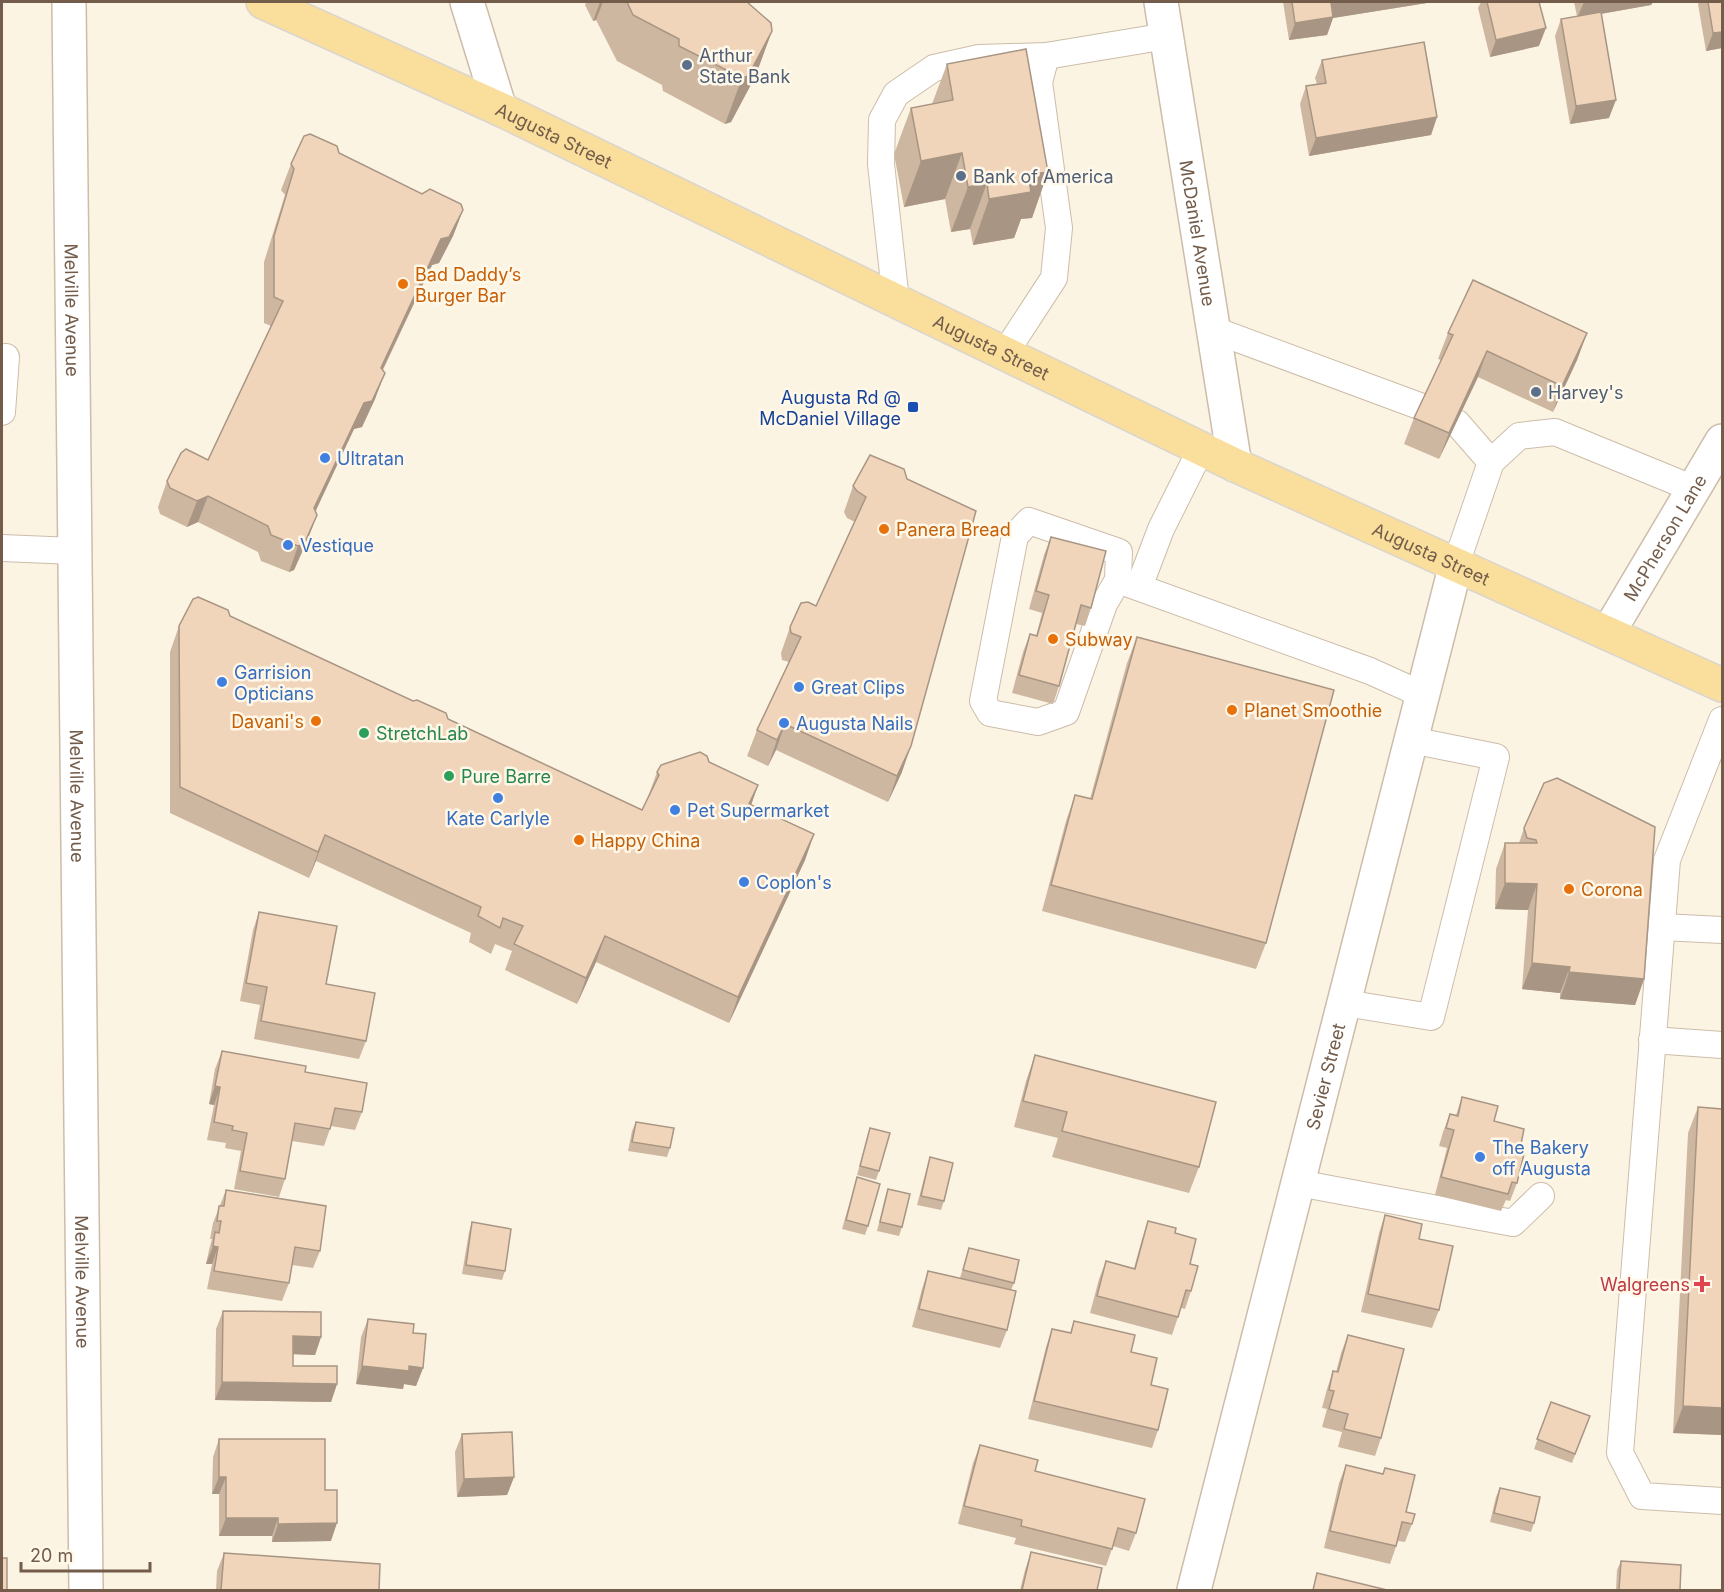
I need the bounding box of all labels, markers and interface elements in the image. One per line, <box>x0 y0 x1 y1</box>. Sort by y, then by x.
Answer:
place label: Arthur State Bank <box>699 45 790 87</box>
marker: Arthur State Bank <box>680 58 694 72</box>
street label: Augusta Street <box>493 98 615 172</box>
street label: McDaniel Avenue <box>1176 158 1220 308</box>
place label: Bank of America <box>973 166 1114 187</box>
marker: Bank of America <box>954 169 968 183</box>
street label: Melville Avenue <box>61 243 84 377</box>
place label: Bad Daddy’s Burger Bar <box>415 264 521 306</box>
marker: Bad Daddy’s Burger Bar <box>396 277 410 291</box>
street label: Augusta Street <box>930 310 1053 384</box>
place label: Harvey's <box>1548 382 1623 403</box>
marker: Harvey's <box>1529 385 1543 399</box>
place label: Augusta Rd @ McDaniel Village <box>759 387 901 429</box>
marker: Augusta Rd @ McDaniel Village <box>906 400 920 414</box>
place label: Ultratan <box>337 448 405 469</box>
marker: Ultratan <box>318 451 332 465</box>
street label: McPherson Lane <box>1619 471 1710 605</box>
street label: Augusta Street <box>1369 518 1493 589</box>
place label: Panera Bread <box>896 519 1011 540</box>
marker: Panera Bread <box>877 522 891 536</box>
place label: Vestique <box>300 535 374 556</box>
marker: Vestique <box>281 538 295 552</box>
place label: Subway <box>1065 629 1133 650</box>
marker: Subway <box>1046 632 1060 646</box>
place label: Garrision Opticians <box>234 662 314 704</box>
marker: Garrision Opticians <box>215 675 229 689</box>
place label: Great Clips <box>811 677 905 698</box>
marker: Great Clips <box>792 680 806 694</box>
place label: Planet Smoothie <box>1244 700 1382 721</box>
marker: Planet Smoothie <box>1225 703 1239 717</box>
place label: Davani's <box>231 711 304 732</box>
place label: Augusta Nails <box>796 713 913 734</box>
marker: Davani's <box>309 714 323 728</box>
marker: Augusta Nails <box>777 716 791 730</box>
place label: StretchLab <box>376 723 468 744</box>
marker: StretchLab <box>357 726 371 740</box>
street label: Melville Avenue <box>66 729 89 863</box>
place label: Pure Barre <box>461 766 551 787</box>
marker: Pure Barre <box>442 769 456 783</box>
marker: Kate Carlyle <box>491 791 505 805</box>
place label: Pet Supermarket <box>687 800 830 821</box>
marker: Pet Supermarket <box>668 803 682 817</box>
place label: Kate Carlyle <box>446 808 550 829</box>
place label: Happy China <box>591 830 700 851</box>
marker: Happy China <box>572 833 586 847</box>
place label: Coplon's <box>756 872 832 893</box>
marker: Coplon's <box>737 875 751 889</box>
place label: Corona <box>1581 879 1643 900</box>
marker: Corona <box>1562 882 1576 896</box>
street label: Sevier Street <box>1301 1021 1349 1132</box>
place label: The Bakery off Augusta <box>1492 1137 1591 1179</box>
marker: The Bakery off Augusta <box>1473 1150 1487 1164</box>
street label: Melville Avenue <box>71 1215 94 1349</box>
place label: Walgreens <box>1600 1274 1690 1295</box>
marker: Walgreens <box>1695 1277 1709 1291</box>
scale bar <box>21 1535 150 1573</box>
text: 20 m <box>30 1545 73 1566</box>

